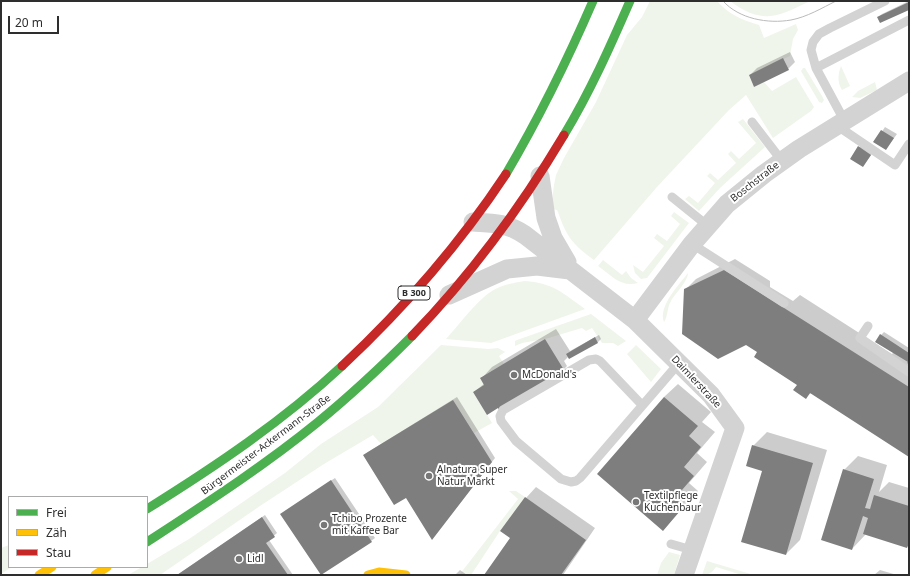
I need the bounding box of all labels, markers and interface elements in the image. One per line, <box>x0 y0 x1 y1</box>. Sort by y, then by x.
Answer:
scale bar <box>10 8 61 34</box>
text: 20 m <box>15 14 43 31</box>
street label: Boschstraße <box>728 159 782 205</box>
road number: B 300 <box>398 286 430 300</box>
street label: Daimlerstraße <box>669 353 723 411</box>
place label: McDonald's <box>522 369 576 381</box>
marker: McDonald's <box>509 370 519 380</box>
street label: Bürgermeister-Ackermann-Straße <box>199 392 333 498</box>
place label: Alnatura Super Natur Markt <box>437 464 507 488</box>
marker: Alnatura Super Natur Markt <box>424 471 434 481</box>
place label: Textilpflege Kuchenbaur <box>644 490 701 514</box>
legend <box>8 496 148 568</box>
marker: Textilpflege Kuchenbaur <box>631 497 641 507</box>
text: Frei <box>46 504 67 521</box>
place label: Tchibo Prozente mit Kaffee Bar <box>332 513 407 536</box>
marker: Tchibo Prozente mit Kaffee Bar <box>319 520 329 530</box>
text: Zäh <box>46 524 67 541</box>
text: Stau <box>46 544 71 561</box>
place label: Lidl <box>247 553 264 565</box>
marker: Lidl <box>234 554 244 564</box>

